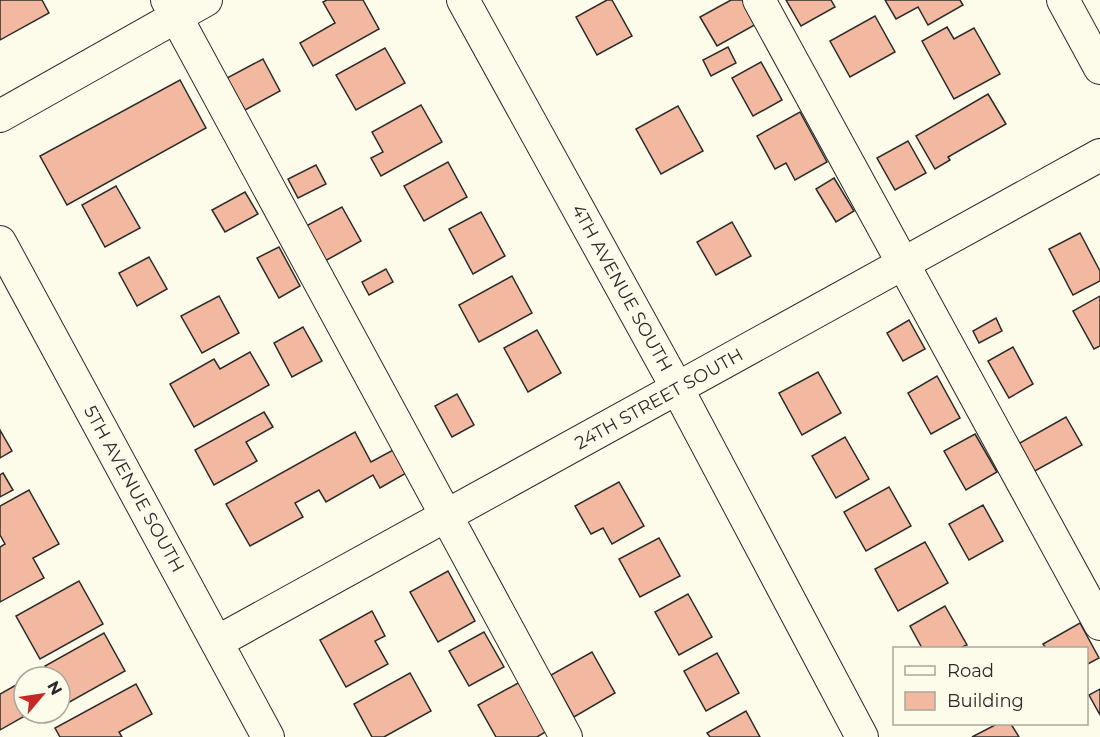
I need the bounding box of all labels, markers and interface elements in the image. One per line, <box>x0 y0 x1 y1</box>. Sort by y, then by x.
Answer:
street label: 4TH AVENUE SOUTH <box>567 200 677 376</box>
street label: 24TH STREET SOUTH <box>571 344 747 454</box>
street label: 5TH AVENUE SOUTH <box>79 402 189 576</box>
legend <box>893 647 1088 725</box>
text: Road <box>947 660 994 682</box>
north arrow <box>12 665 72 725</box>
text: N <box>43 678 66 698</box>
text: Building <box>947 690 1024 712</box>

